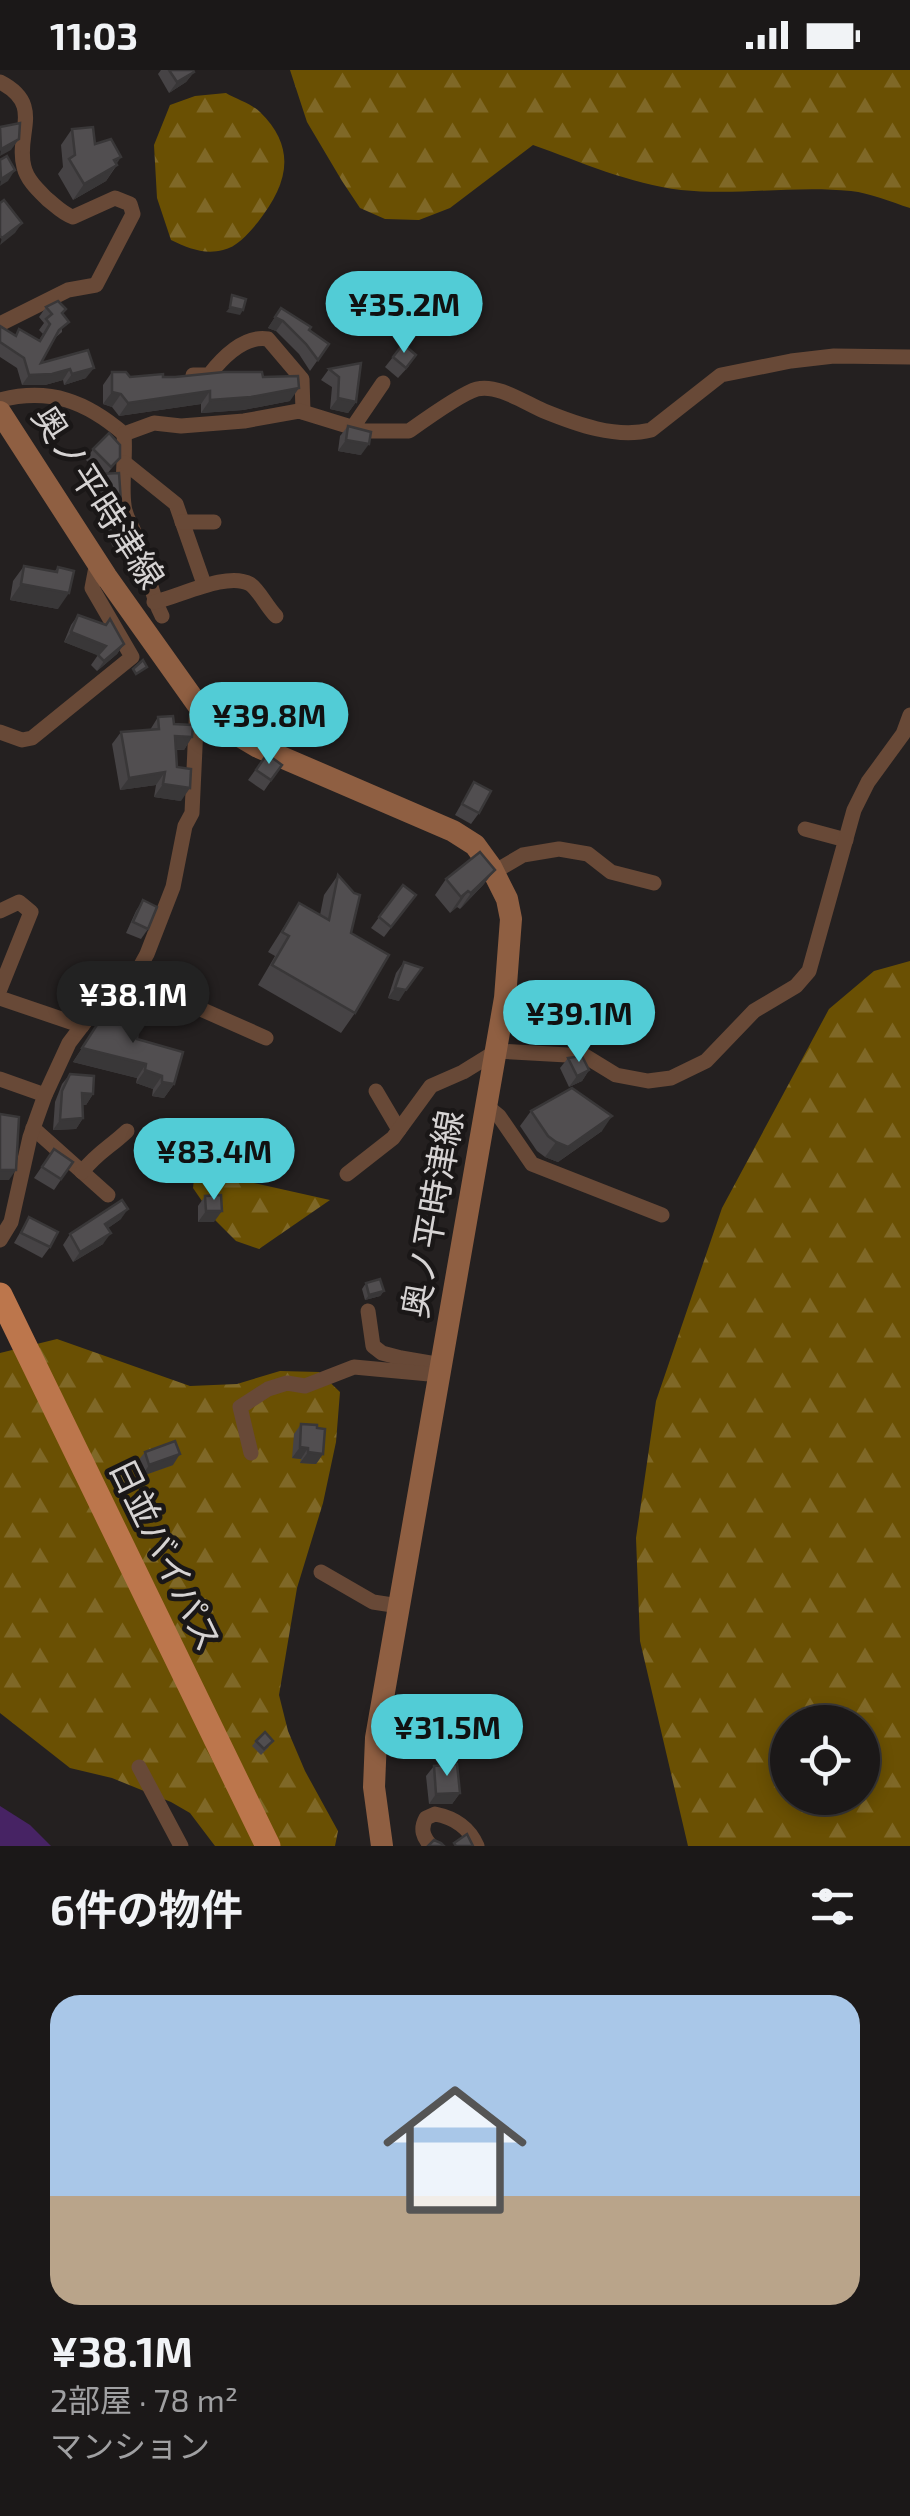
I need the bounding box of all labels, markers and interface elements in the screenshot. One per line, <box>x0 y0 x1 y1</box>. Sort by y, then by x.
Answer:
text: 11:03 <box>50 12 138 58</box>
pin: ¥35.2M <box>323 271 485 356</box>
text: ¥35.2M <box>348 284 460 322</box>
street label: 奥ノ平時津線 <box>25 396 174 595</box>
pin: ¥39.8M <box>188 682 350 767</box>
text: ¥39.8M <box>211 695 327 733</box>
pin: ¥38.1M <box>52 961 214 1046</box>
text: ¥38.1M <box>79 974 187 1012</box>
pin: ¥39.1M <box>498 980 660 1065</box>
text: ¥39.1M <box>525 993 633 1031</box>
street label: 奥ノ平時津線 <box>392 1107 470 1321</box>
pin: ¥83.4M <box>133 1118 295 1203</box>
text: ¥83.4M <box>156 1131 272 1169</box>
street label: 日並バイパス <box>102 1451 232 1657</box>
pin: ¥31.5M <box>366 1694 528 1779</box>
map controls <box>770 1705 880 1815</box>
button: locate <box>770 1705 880 1815</box>
text: ¥31.5M <box>393 1707 501 1745</box>
icon: filters <box>805 1879 860 1934</box>
text: 6件の物件 <box>50 1883 243 1933</box>
icon: home <box>365 2060 545 2240</box>
text: ¥38.1M <box>50 2325 193 2375</box>
text: 2部屋 · 78 m² <box>50 2380 238 2418</box>
text: マンション <box>50 2426 210 2464</box>

